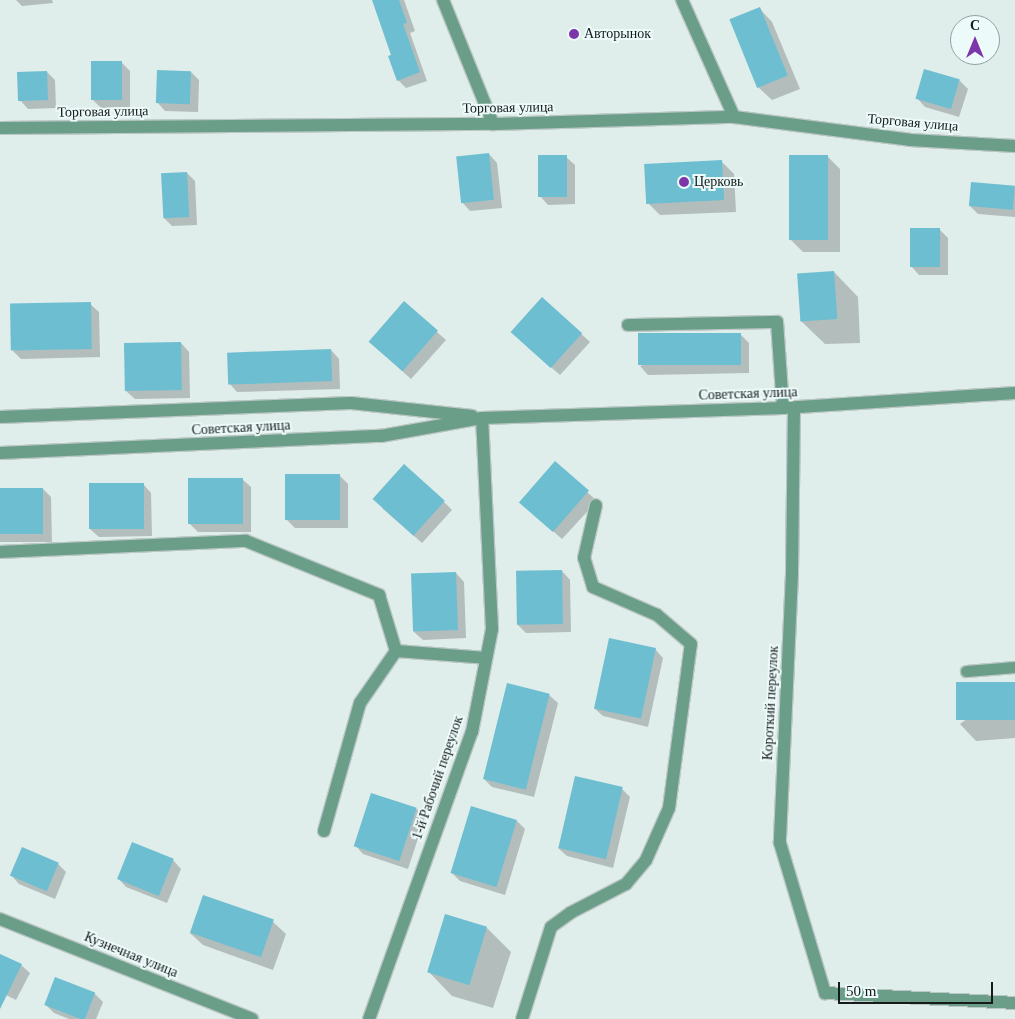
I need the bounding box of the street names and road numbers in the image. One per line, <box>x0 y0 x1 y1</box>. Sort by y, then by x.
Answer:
street label: Торговая улица <box>462 99 554 117</box>
street label: Торговая улица <box>57 103 149 121</box>
street label: Торговая улица <box>867 111 959 135</box>
street label: Советская улица <box>698 384 798 404</box>
street label: Советская улица <box>191 417 291 439</box>
street label: Короткий переулок <box>760 645 782 761</box>
street label: 1-й Рабочий переулок <box>409 714 467 842</box>
street label: Кузнечная улица <box>82 929 180 981</box>

